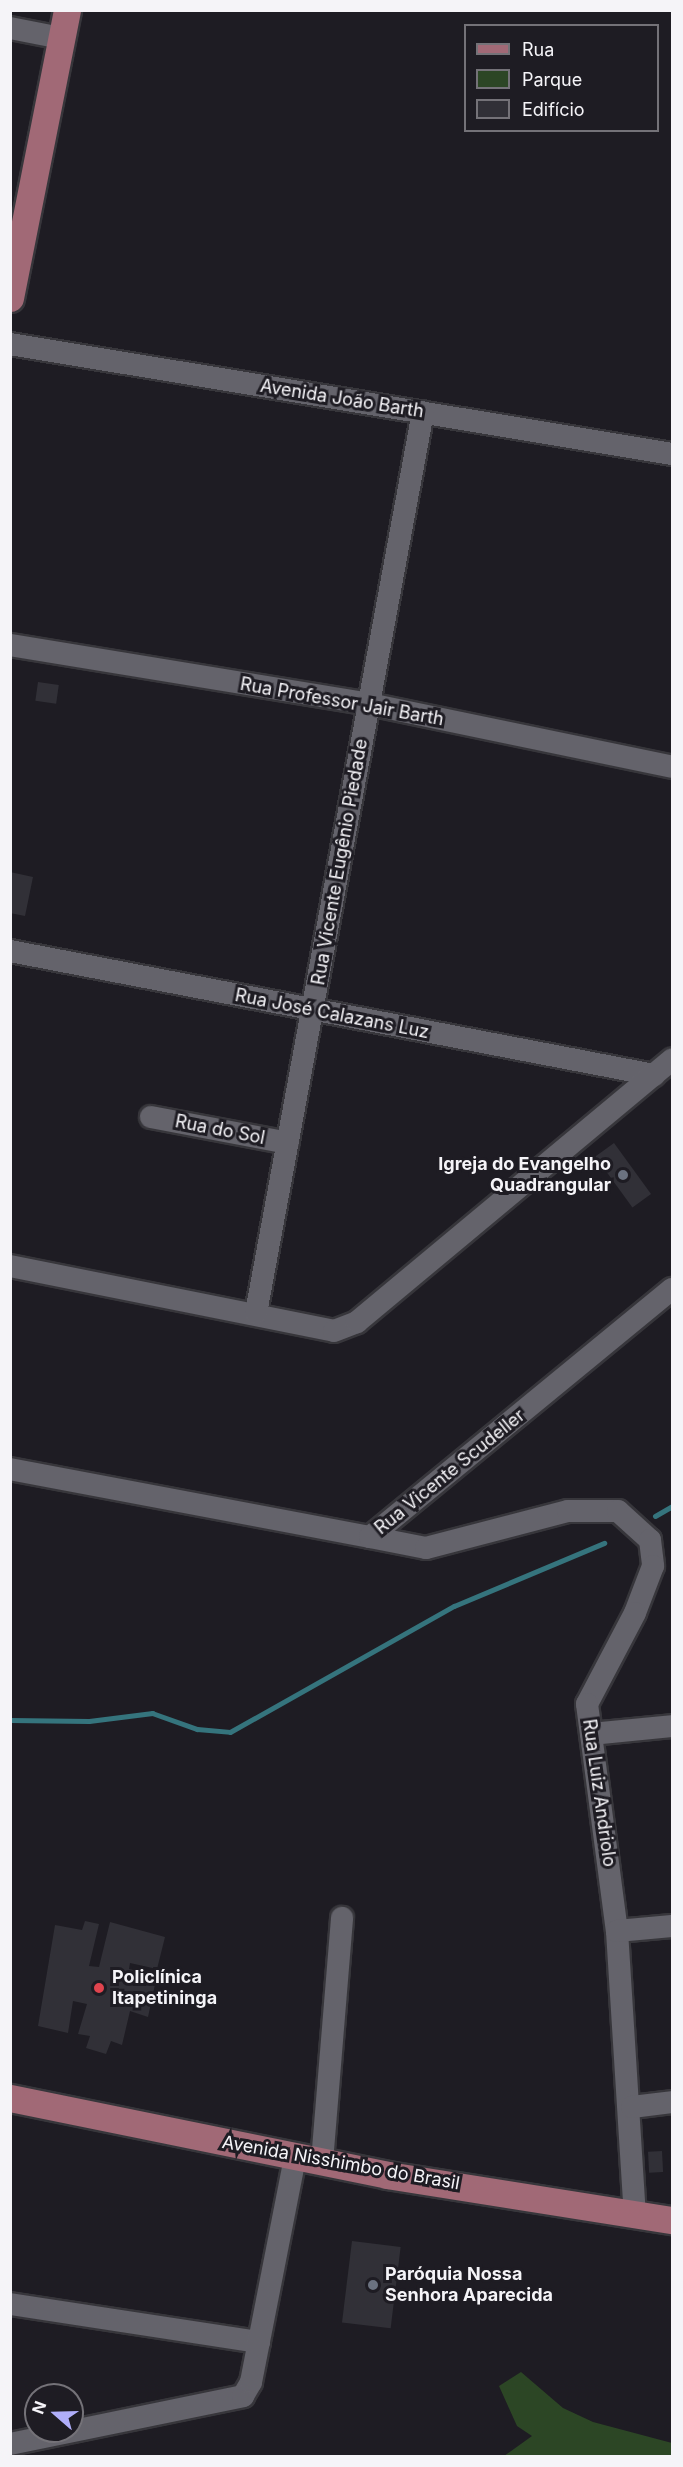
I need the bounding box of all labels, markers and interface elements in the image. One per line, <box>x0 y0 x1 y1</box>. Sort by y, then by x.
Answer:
legend <box>464 24 659 132</box>
text: Rua <box>522 39 554 60</box>
text: Parque <box>522 69 582 90</box>
text: Edifício <box>522 99 585 120</box>
street label: Avenida João Barth <box>259 375 425 423</box>
street label: Rua Professor Jair Barth <box>238 673 446 731</box>
street label: Rua Vicente Eugênio Piedade <box>308 737 372 987</box>
street label: Rua José Calazans Luz <box>233 985 431 1043</box>
street label: Rua do Sol <box>173 1111 267 1149</box>
place label: Igreja do Evangelho Quadrangular <box>438 1154 611 1196</box>
marker: Igreja do Evangelho Quadrangular <box>616 1168 630 1182</box>
street label: Rua Vicente Scudeller <box>371 1405 529 1539</box>
street label: Rua Luiz Andriolo <box>578 1718 620 1868</box>
place label: Policlínica Itapetininga <box>112 1967 217 2010</box>
marker: Policlínica Itapetininga <box>90 1979 108 1997</box>
street label: Avenida Nisshimbo do Brasil <box>220 2131 462 2195</box>
place label: Paróquia Nossa Senhora Aparecida <box>385 2264 553 2306</box>
marker: Paróquia Nossa Senhora Aparecida <box>366 2278 380 2292</box>
north arrow <box>24 2383 84 2443</box>
text: N <box>27 2398 50 2417</box>

